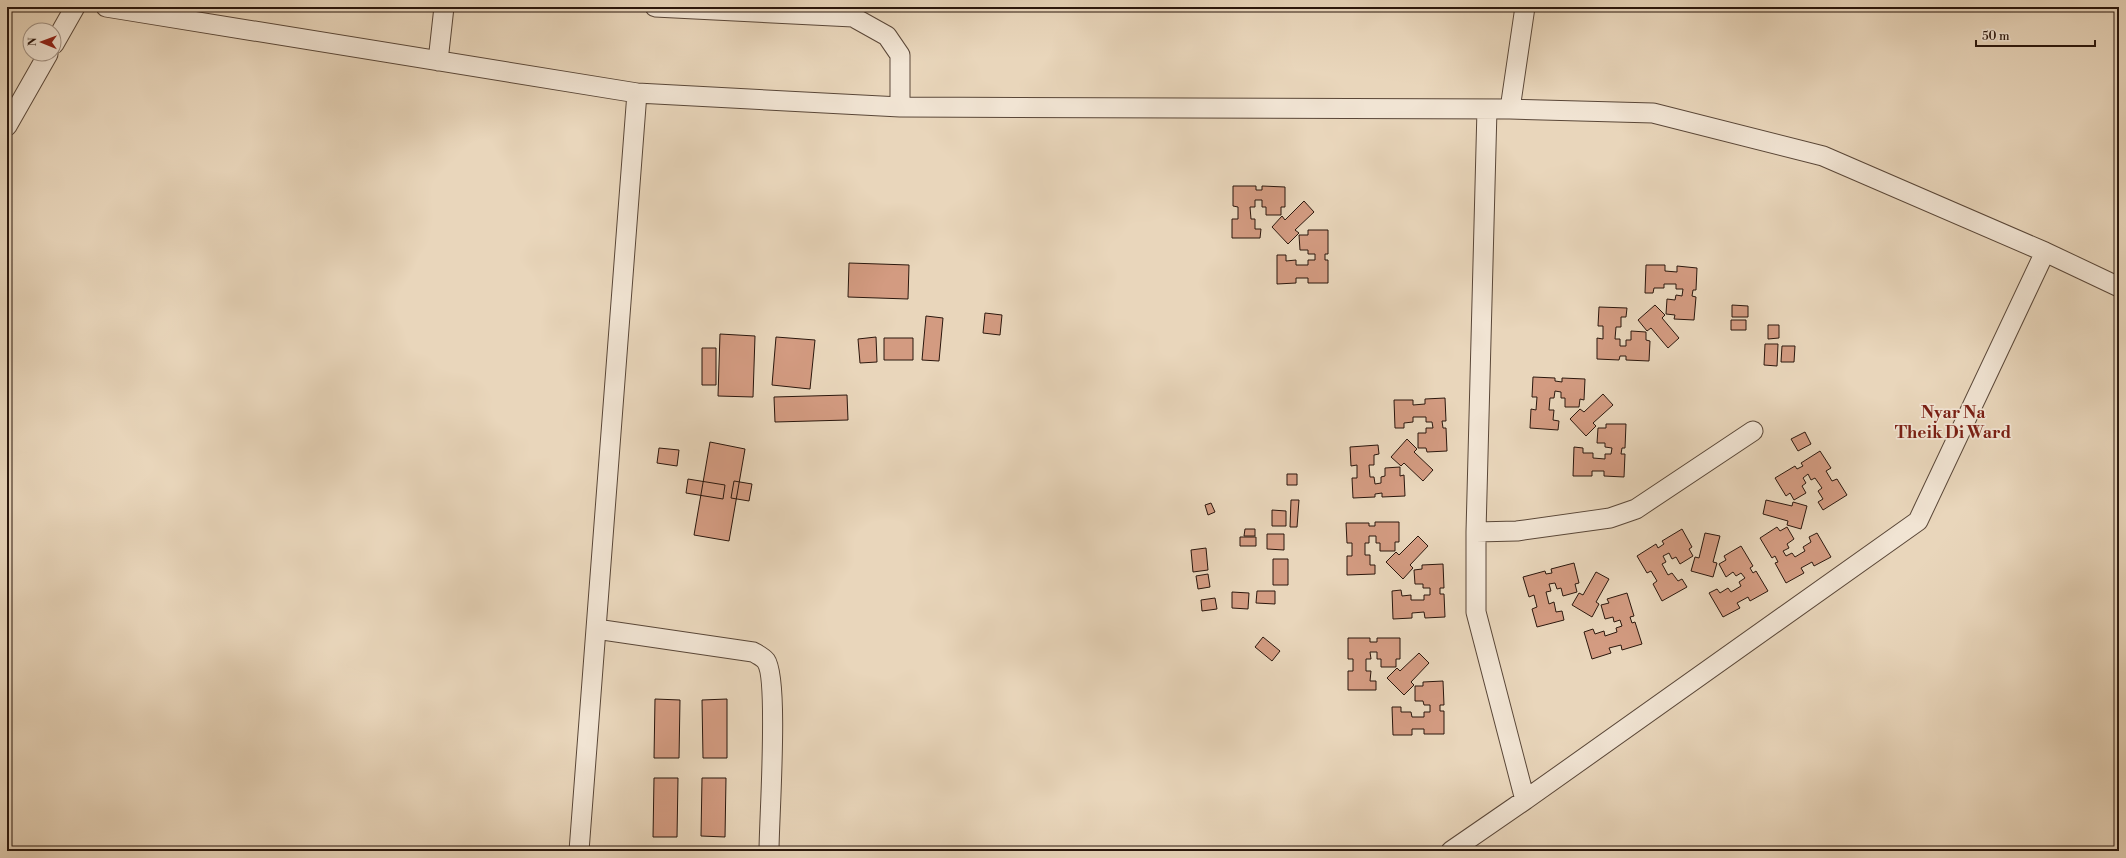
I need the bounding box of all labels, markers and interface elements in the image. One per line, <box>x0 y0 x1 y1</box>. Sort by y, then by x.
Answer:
north arrow <box>22 22 62 62</box>
scale bar <box>1976 22 2095 48</box>
text: 50 m <box>1982 29 2010 44</box>
text: N <box>26 37 40 46</box>
district label: Nyar Na Theik Di Ward <box>1895 402 2012 444</box>

